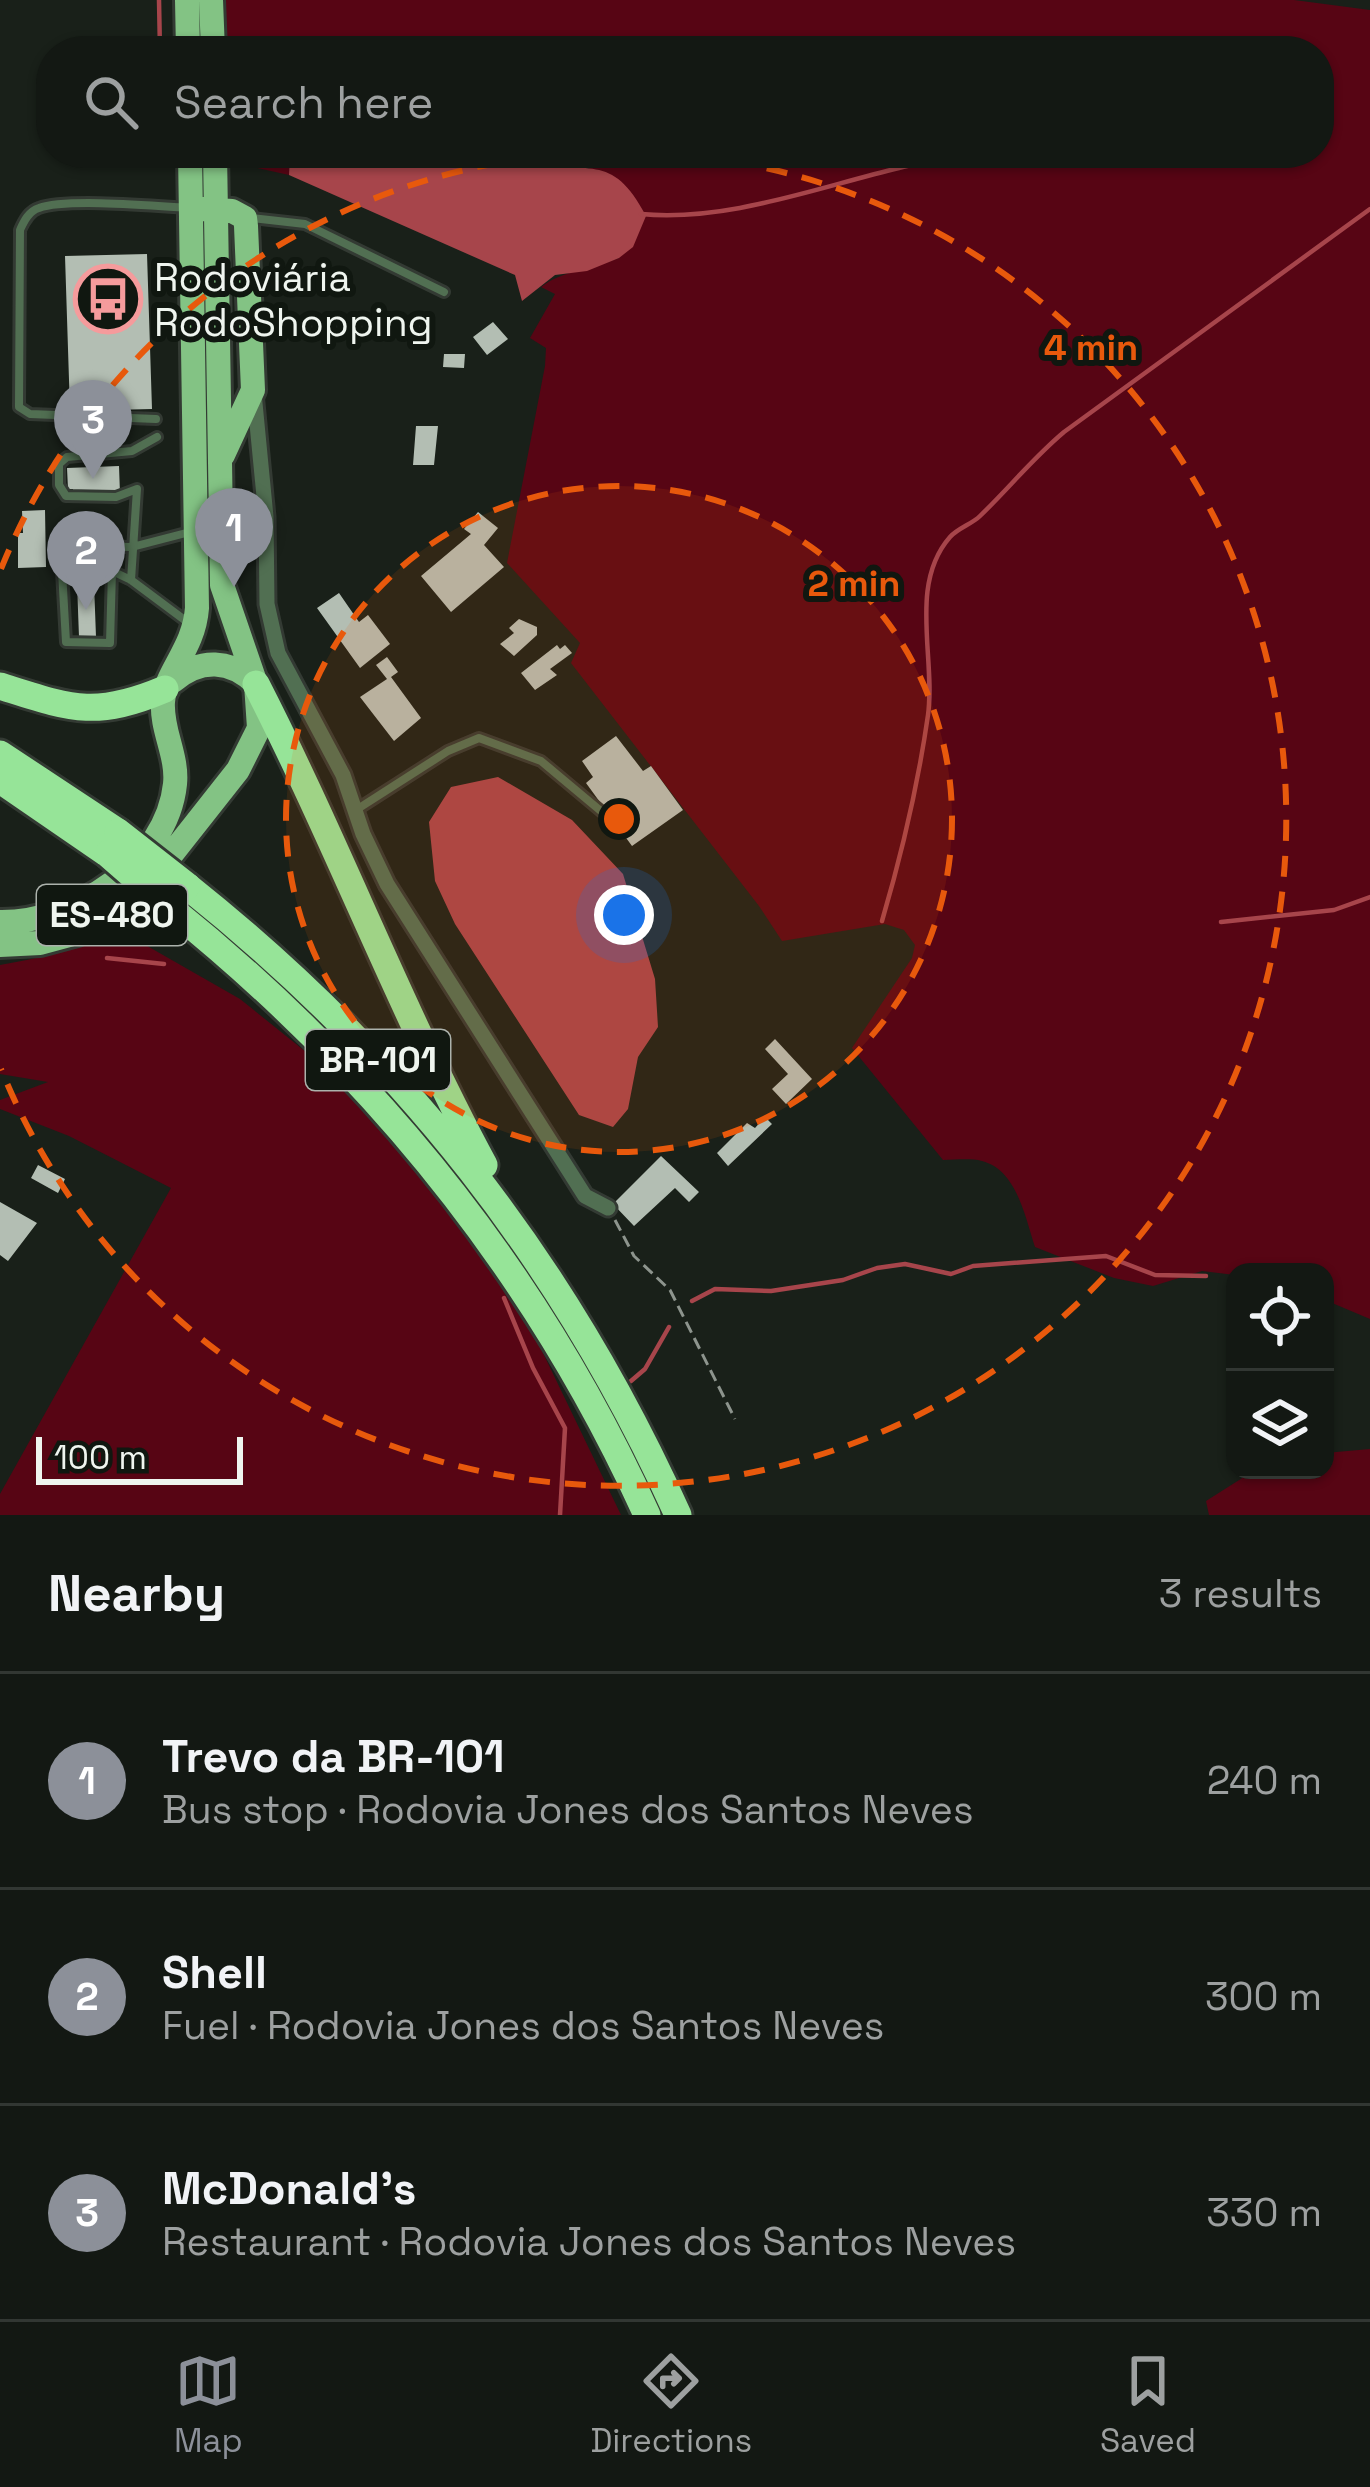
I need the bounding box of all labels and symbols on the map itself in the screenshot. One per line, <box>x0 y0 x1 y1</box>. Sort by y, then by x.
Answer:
place label: Rodoviária RodoShopping <box>154 253 433 347</box>
bus stop icon: Rodoviária RodoShopping <box>73 264 143 334</box>
text: 4 min <box>1044 325 1138 371</box>
pin: 3 <box>54 380 132 479</box>
pin: 1 <box>195 488 273 587</box>
pin: 2 <box>47 511 125 610</box>
text: 2 min <box>807 561 901 607</box>
centre of rings <box>598 798 640 840</box>
road number: ES-480 <box>37 885 187 945</box>
your location <box>594 885 654 945</box>
road number: BR-101 <box>306 1030 450 1090</box>
scale bar <box>36 1431 243 1484</box>

